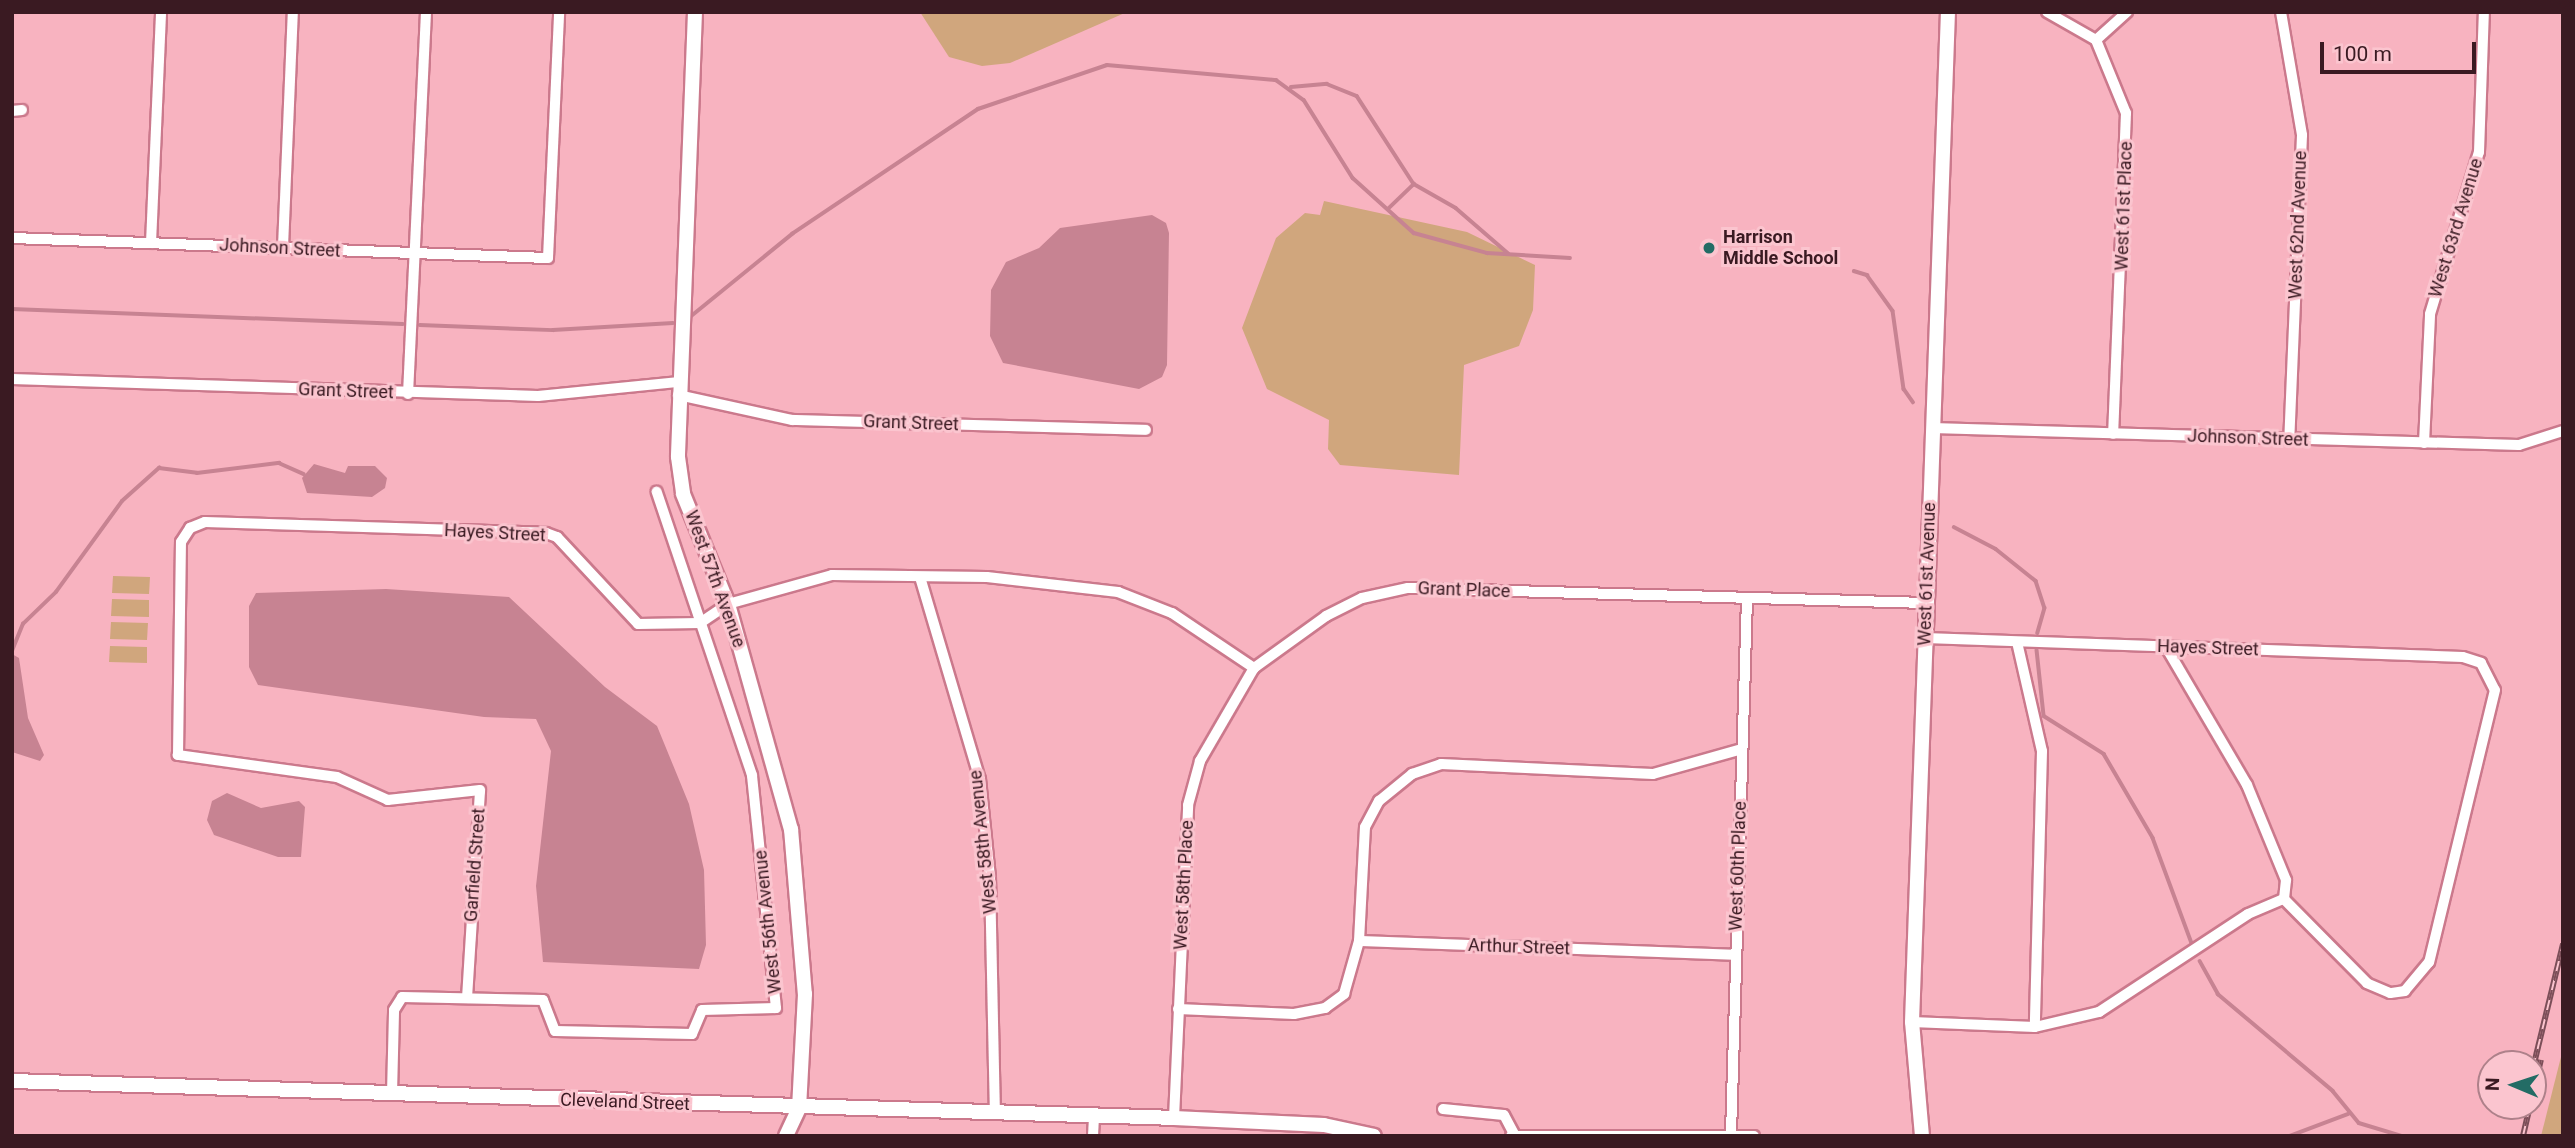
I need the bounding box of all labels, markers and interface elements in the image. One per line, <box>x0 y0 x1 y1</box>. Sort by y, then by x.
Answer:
scale bar <box>2323 28 2479 72</box>
text: 100 m <box>2333 42 2392 66</box>
street label: West 61st Place <box>2111 141 2137 271</box>
street label: West 62nd Avenue <box>2285 150 2311 300</box>
street label: West 63rd Avenue <box>2425 156 2487 300</box>
place label: Harrison Middle School <box>1723 227 1838 270</box>
street label: Johnson Street <box>219 234 341 262</box>
marker: Harrison Middle School <box>1701 240 1717 256</box>
street label: Grant Street <box>298 379 394 403</box>
street label: Grant Street <box>863 411 959 435</box>
street label: Johnson Street <box>2187 425 2309 451</box>
street label: West 61st Avenue <box>1914 502 1940 646</box>
street label: West 57th Avenue <box>680 508 750 650</box>
street label: Hayes Street <box>444 520 546 546</box>
street label: Grant Place <box>1417 578 1511 602</box>
street label: Hayes Street <box>2157 635 2259 661</box>
street label: West 58th Avenue <box>965 769 1001 915</box>
street label: West 60th Place <box>1725 801 1751 931</box>
street label: Garfield Street <box>460 807 490 923</box>
street label: West 58th Place <box>1170 820 1198 950</box>
street label: West 56th Avenue <box>750 849 786 995</box>
street label: Arthur Street <box>1468 934 1570 960</box>
north arrow <box>2477 1050 2547 1120</box>
text: N <box>2481 1077 2504 1091</box>
street label: Cleveland Street <box>560 1089 690 1115</box>

